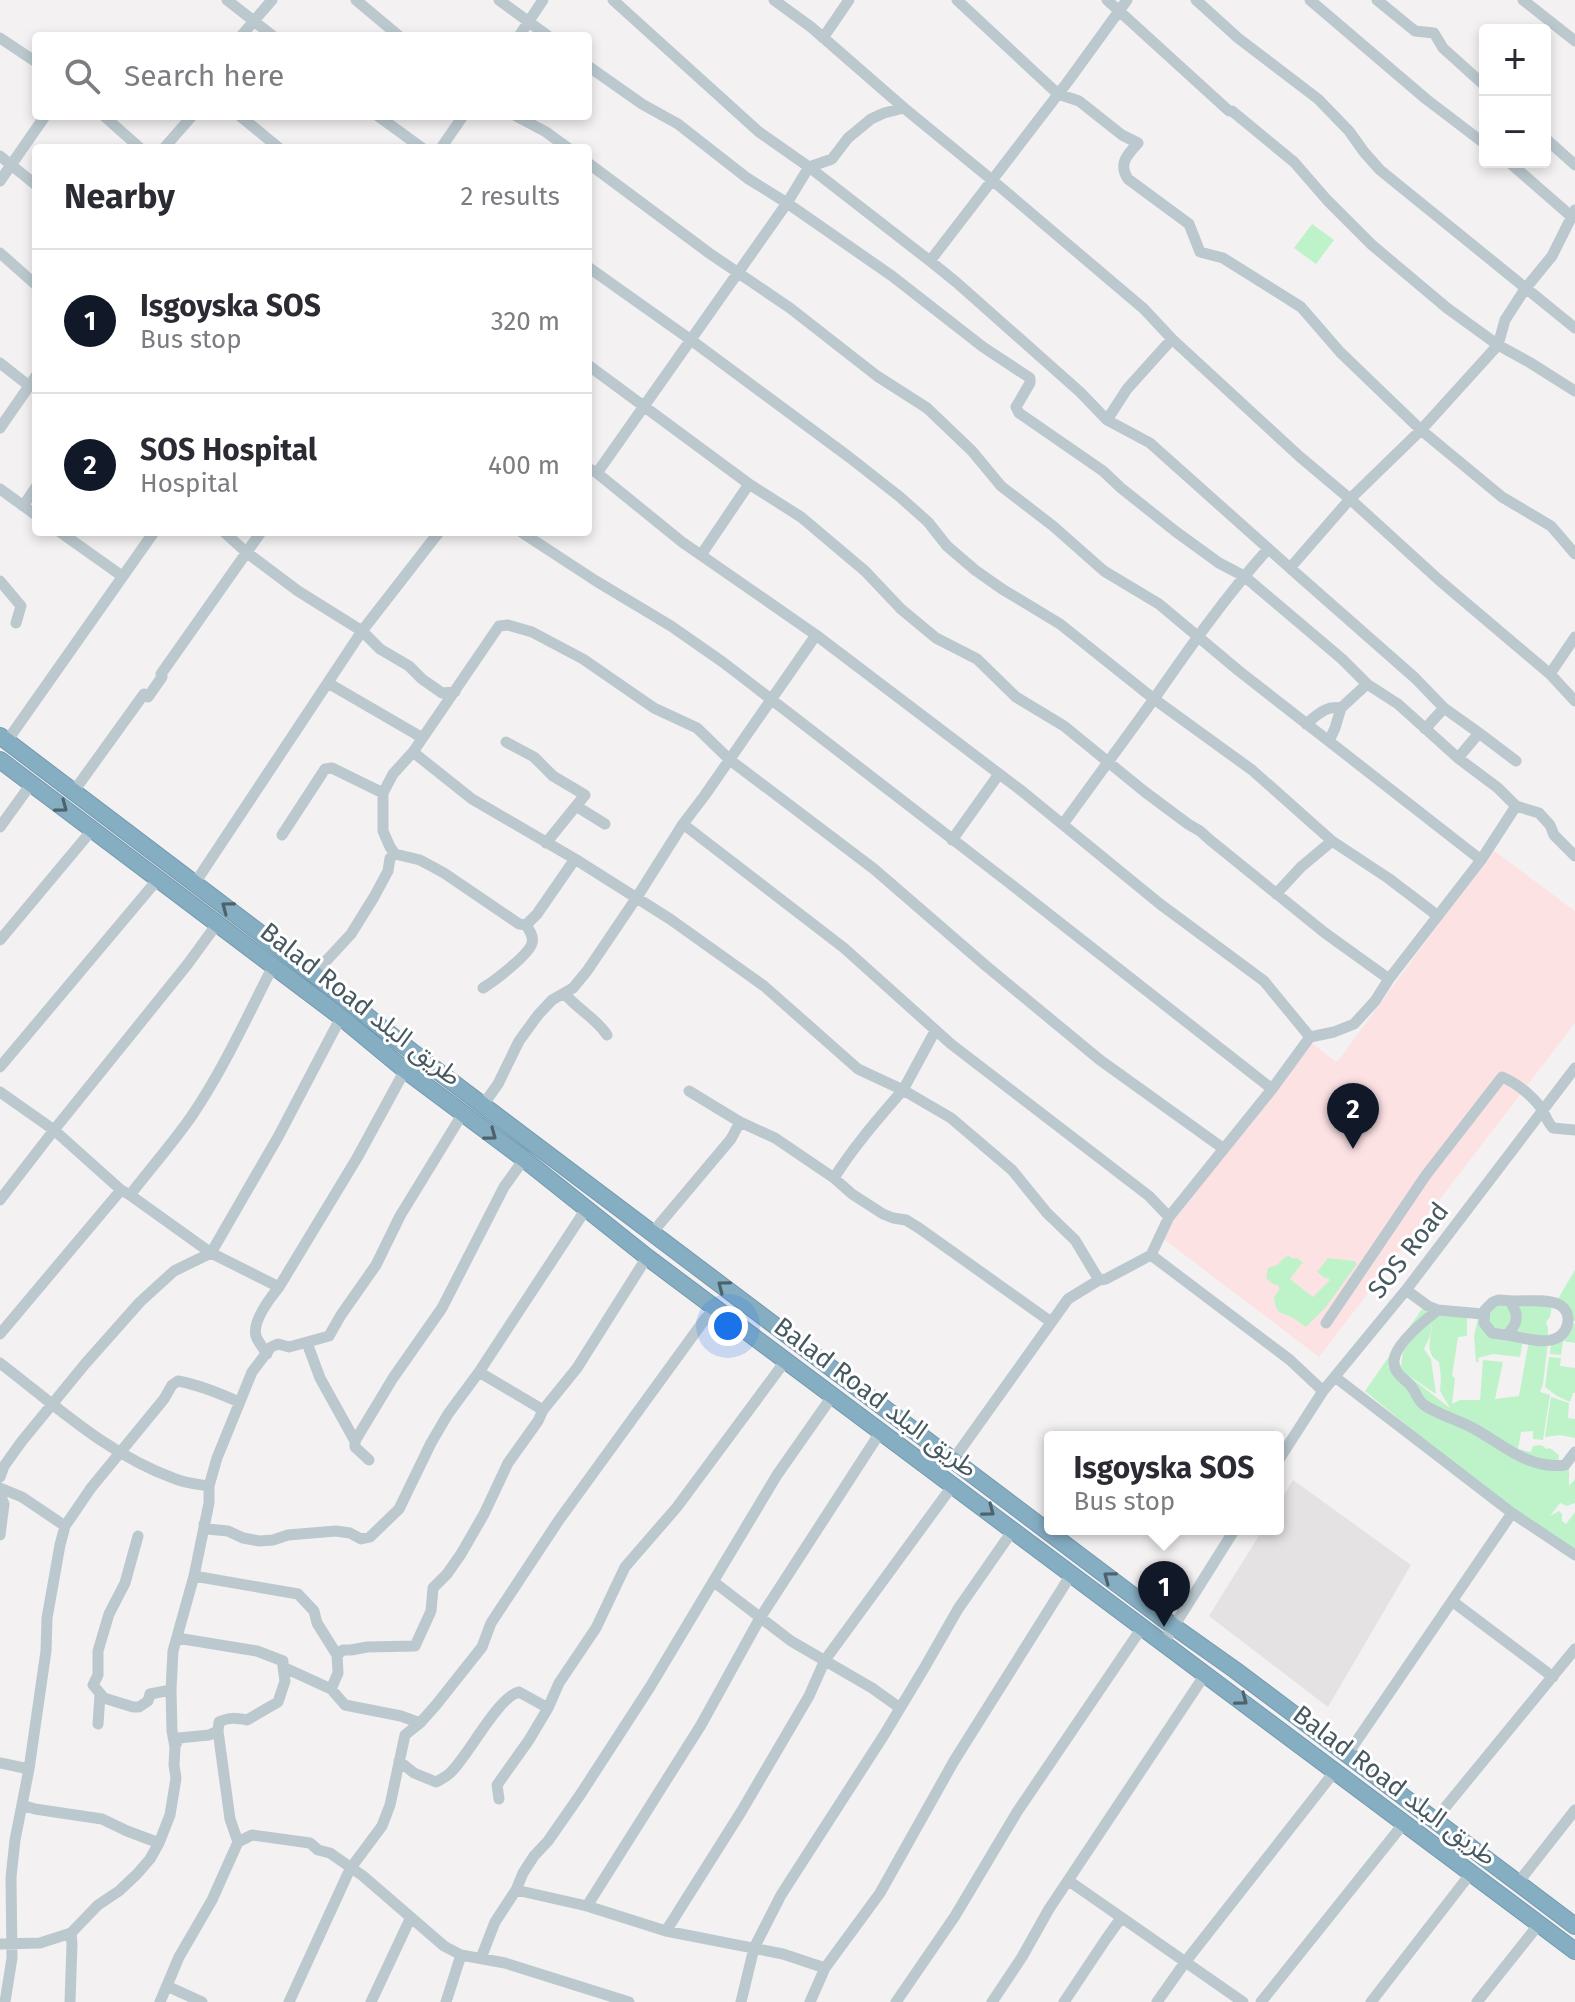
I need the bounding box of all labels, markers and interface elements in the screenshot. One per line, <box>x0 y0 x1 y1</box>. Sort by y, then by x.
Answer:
map controls <box>1479 24 1551 168</box>
button: + <box>1479 24 1551 96</box>
search box <box>32 32 592 120</box>
icon: search <box>60 54 104 98</box>
text: Search here <box>124 58 284 94</box>
button: − <box>1479 96 1551 168</box>
text: Nearby <box>64 176 175 217</box>
text: 2 results <box>460 181 560 212</box>
text: Isgoyska SOS <box>140 288 321 324</box>
text: 1 <box>84 306 96 337</box>
text: 320 m <box>491 306 560 337</box>
text: Bus stop <box>140 324 242 355</box>
text: SOS Hospital <box>140 432 317 468</box>
text: 2 <box>83 450 97 481</box>
text: 400 m <box>488 450 560 481</box>
text: Hospital <box>140 468 239 499</box>
one-way arrow <box>54 797 68 812</box>
one-way arrow <box>221 903 236 917</box>
street label: Balad Road طريق البلد <box>254 916 468 1093</box>
pin: 2 <box>1327 1083 1379 1149</box>
one-way arrow <box>483 1125 497 1139</box>
street label: SOS Road <box>1361 1196 1455 1304</box>
one-way arrow <box>717 1281 731 1296</box>
your location <box>708 1306 748 1346</box>
street label: Balad Road طريق البلد <box>768 1311 984 1484</box>
popup <box>1044 1431 1284 1535</box>
text: Isgoyska SOS <box>1074 1450 1254 1486</box>
text: Bus stop <box>1074 1486 1175 1517</box>
one-way arrow <box>980 1502 995 1516</box>
pin: 1 <box>1138 1561 1190 1627</box>
one-way arrow <box>1103 1573 1118 1587</box>
one-way arrow <box>1233 1691 1248 1705</box>
street label: Balad Road طريق البلد <box>1287 1699 1503 1872</box>

